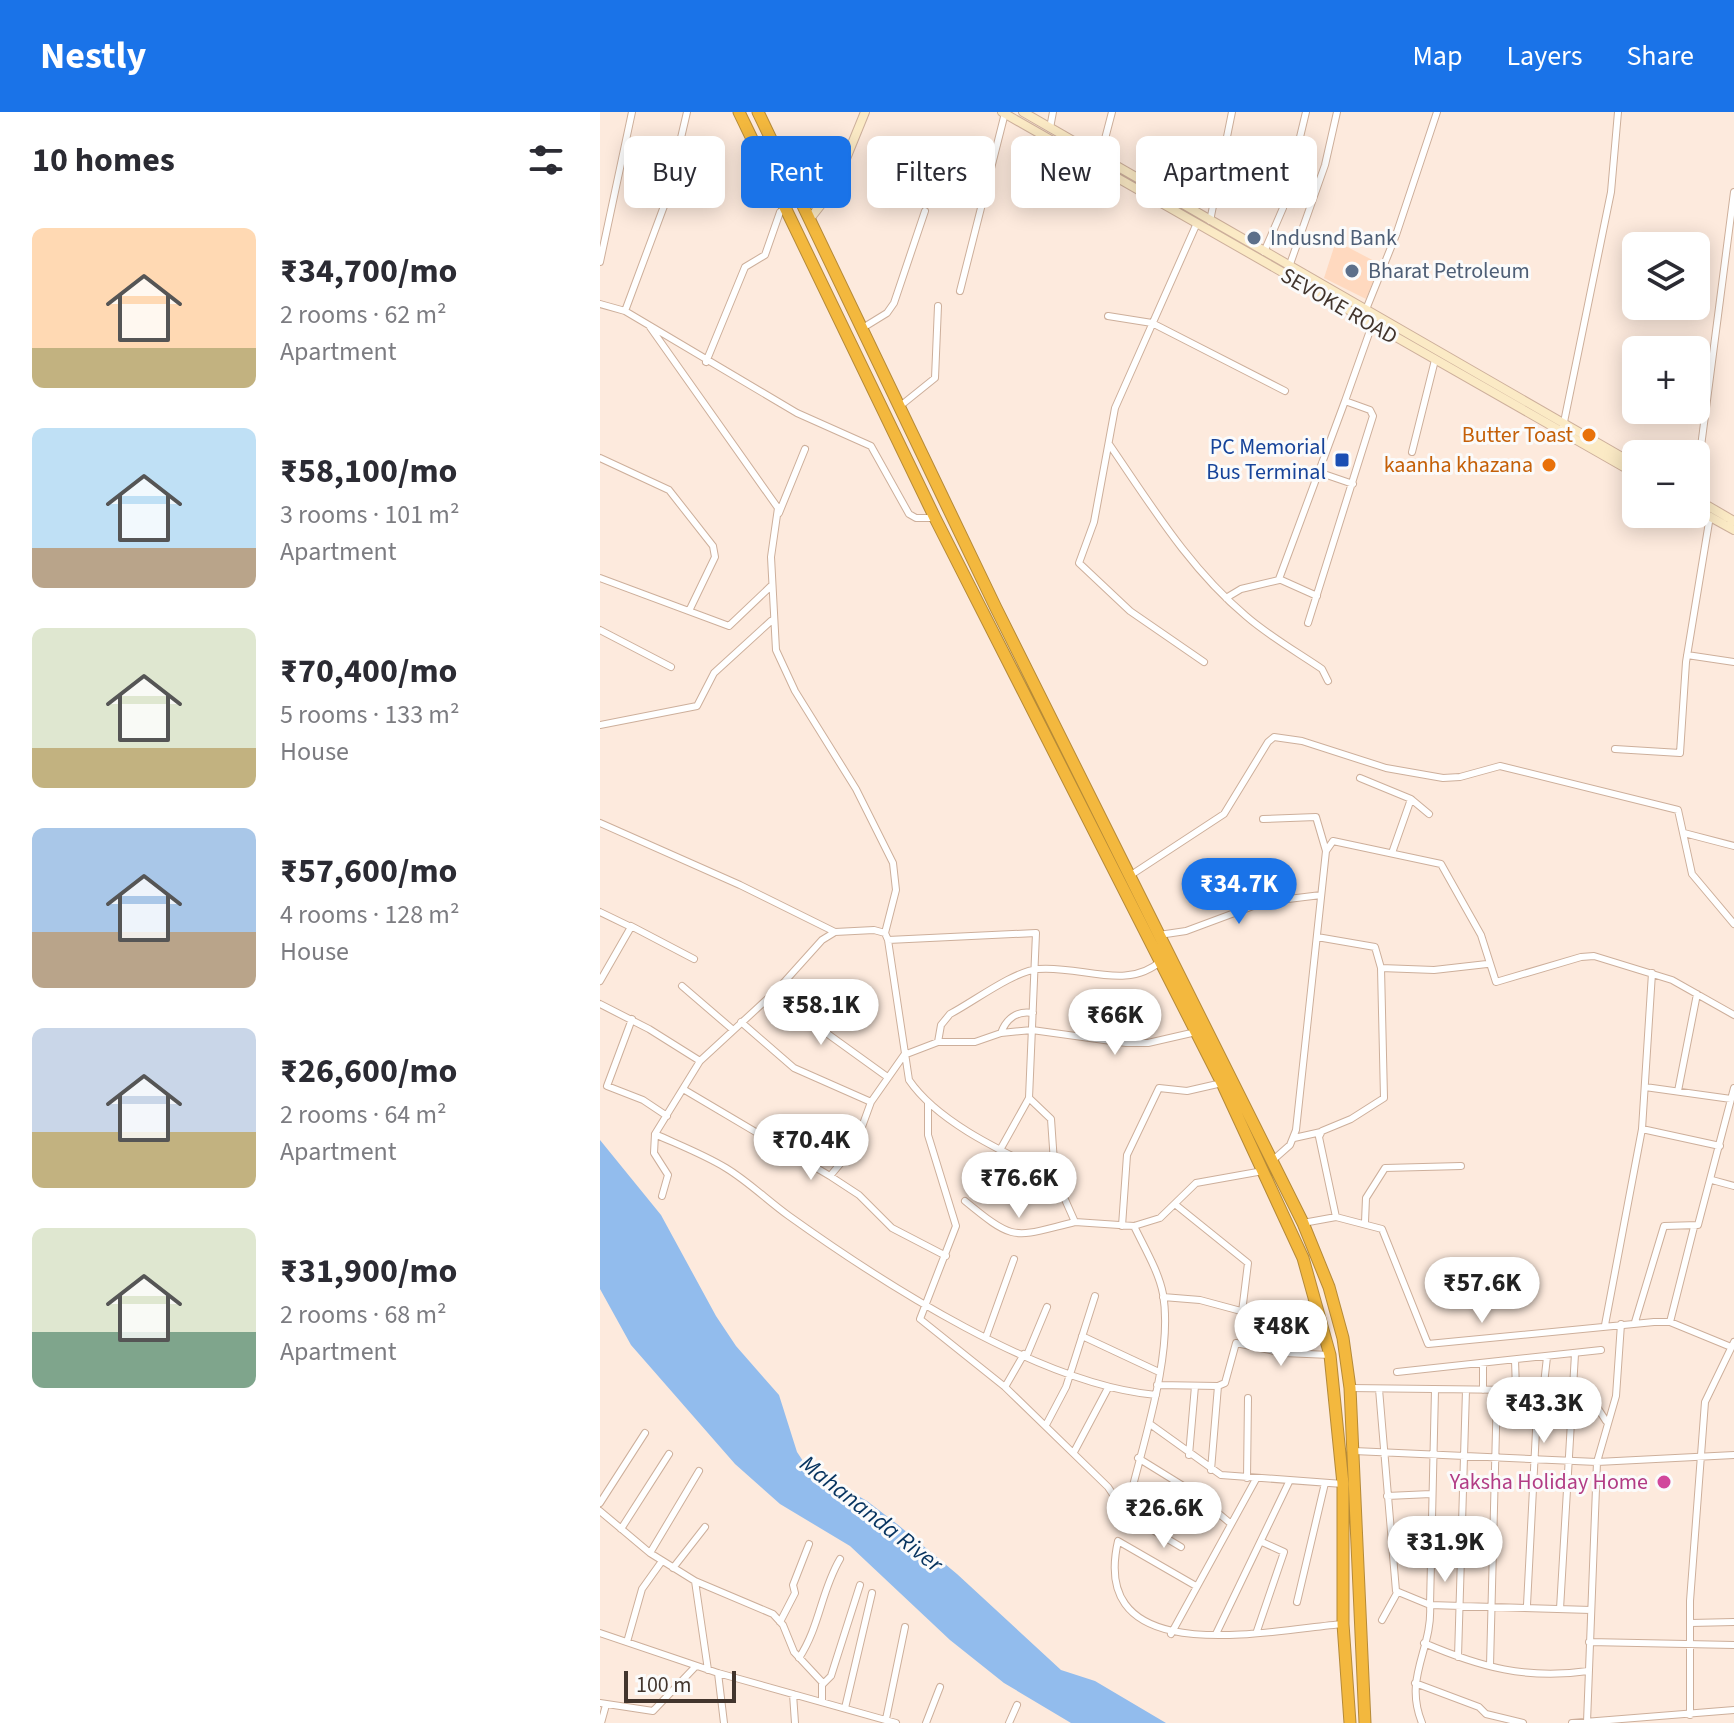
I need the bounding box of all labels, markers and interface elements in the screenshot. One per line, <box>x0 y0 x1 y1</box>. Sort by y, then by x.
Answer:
text: Nestly <box>40 29 146 83</box>
text: Map <box>1412 36 1462 76</box>
text: Layers <box>1506 36 1582 76</box>
text: Share <box>1626 36 1694 76</box>
text: 10 homes <box>32 136 175 185</box>
chip: Buy <box>624 136 725 208</box>
chip: Rent <box>741 136 851 208</box>
chip: Filters <box>867 136 995 208</box>
chip: New <box>1011 136 1120 208</box>
chip: Apartment <box>1136 136 1317 208</box>
icon: filters <box>524 138 568 182</box>
place label: Indusnd Bank <box>1270 222 1397 254</box>
marker: Indusnd Bank <box>1245 229 1263 247</box>
map controls <box>1622 232 1710 528</box>
button: layers <box>1622 232 1710 320</box>
text: ₹34,700/mo <box>280 247 457 296</box>
place label: Bharat Petroleum <box>1368 255 1530 287</box>
icon: home <box>96 260 192 356</box>
street label: SEVOKE ROAD <box>1275 260 1403 352</box>
marker: Bharat Petroleum <box>1343 262 1361 280</box>
text: 2 rooms · 62 m² <box>280 296 447 333</box>
text: Apartment <box>280 333 397 370</box>
button: + <box>1622 336 1710 424</box>
place label: Butter Toast <box>1462 419 1574 451</box>
marker: Butter Toast <box>1580 426 1598 444</box>
place label: PC Memorial Bus Terminal <box>1206 431 1326 488</box>
button: − <box>1622 440 1710 528</box>
text: ₹58,100/mo <box>280 447 457 496</box>
place label: kaanha khazana <box>1384 449 1533 481</box>
marker: PC Memorial Bus Terminal <box>1333 451 1351 469</box>
marker: kaanha khazana <box>1540 456 1558 474</box>
icon: home <box>96 460 192 556</box>
text: 3 rooms · 101 m² <box>280 496 459 533</box>
text: Apartment <box>280 533 397 570</box>
text: ₹70,400/mo <box>280 647 457 696</box>
icon: home <box>96 660 192 756</box>
text: 5 rooms · 133 m² <box>280 696 459 733</box>
text: House <box>280 733 349 770</box>
text: ₹57,600/mo <box>280 847 457 896</box>
pin: ₹34.7K <box>1174 858 1304 926</box>
icon: home <box>96 860 192 956</box>
text: ₹34.7K <box>1200 865 1278 902</box>
text: 4 rooms · 128 m² <box>280 896 459 933</box>
text: House <box>280 933 349 970</box>
pin: ₹58.1K <box>756 979 886 1047</box>
text: ₹58.1K <box>782 986 860 1023</box>
pin: ₹66K <box>1068 989 1162 1057</box>
text: ₹66K <box>1086 996 1144 1033</box>
text: ₹26,600/mo <box>280 1047 457 1096</box>
icon: home <box>96 1060 192 1156</box>
text: 2 rooms · 64 m² <box>280 1096 447 1133</box>
pin: ₹70.4K <box>746 1114 876 1182</box>
text: ₹70.4K <box>772 1121 850 1158</box>
text: Apartment <box>280 1133 397 1170</box>
pin: ₹76.6K <box>954 1152 1084 1220</box>
text: ₹76.6K <box>980 1159 1058 1196</box>
text: ₹31,900/mo <box>280 1247 457 1296</box>
pin: ₹57.6K <box>1417 1257 1547 1325</box>
icon: home <box>96 1260 192 1356</box>
text: ₹57.6K <box>1443 1264 1521 1301</box>
text: 2 rooms · 68 m² <box>280 1296 447 1333</box>
pin: ₹48K <box>1234 1300 1328 1368</box>
text: ₹48K <box>1252 1307 1310 1344</box>
text: Apartment <box>280 1333 397 1370</box>
pin: ₹43.3K <box>1479 1377 1609 1445</box>
text: ₹43.3K <box>1505 1384 1583 1421</box>
water label: Mahananda River <box>792 1447 951 1582</box>
place label: Yaksha Holiday Home <box>1449 1466 1648 1498</box>
marker: Yaksha Holiday Home <box>1655 1473 1673 1491</box>
pin: ₹26.6K <box>1099 1482 1229 1550</box>
text: ₹26.6K <box>1125 1489 1203 1526</box>
pin: ₹31.9K <box>1380 1516 1510 1584</box>
text: ₹31.9K <box>1406 1523 1484 1560</box>
scale bar <box>624 1667 736 1703</box>
text: 100 m <box>636 1669 691 1701</box>

